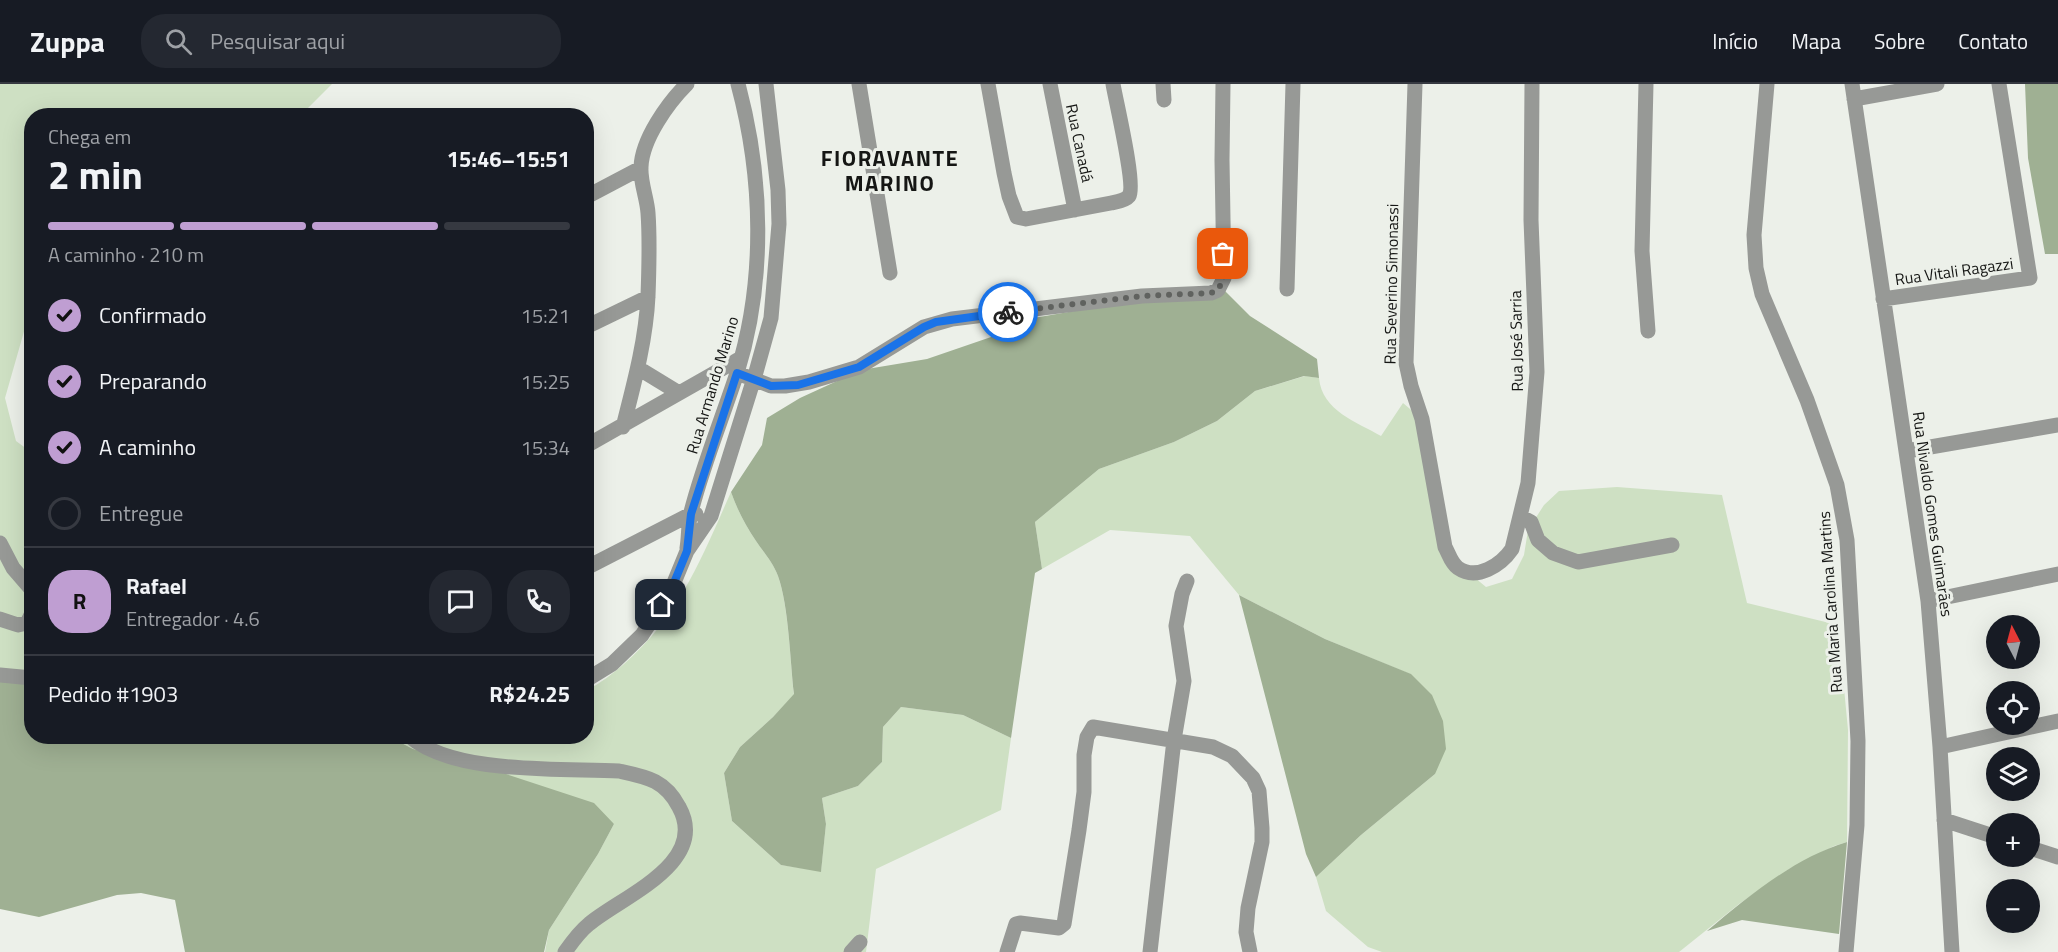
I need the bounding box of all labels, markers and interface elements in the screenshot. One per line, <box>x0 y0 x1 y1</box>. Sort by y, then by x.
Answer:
search box <box>141 14 561 68</box>
text: Zuppa <box>30 20 105 63</box>
text: Pesquisar aqui <box>210 24 345 58</box>
icon: search <box>162 25 195 58</box>
text: Início <box>1712 25 1758 57</box>
text: Mapa <box>1791 25 1841 57</box>
text: Sobre <box>1874 25 1925 57</box>
text: Contato <box>1958 25 2028 57</box>
street label: Rua Canadá <box>1060 102 1100 184</box>
text: Chega em <box>48 121 131 152</box>
district label: FIORAVANTE MARINO <box>821 141 959 200</box>
text: 15:46–15:51 <box>447 142 570 176</box>
text: 2 min <box>48 145 143 204</box>
street label: Rua Severino Simonassi <box>1378 203 1404 365</box>
pin <box>1197 228 1248 279</box>
icon: bag <box>1206 237 1239 270</box>
text: A caminho · 210 m <box>48 239 204 270</box>
street label: Rua Vitali Ragazzi <box>1893 251 2015 291</box>
courier <box>978 282 1038 342</box>
street label: Rua José Sarria <box>1503 290 1529 392</box>
icon: bike <box>992 296 1025 329</box>
text: Confirmado <box>99 298 207 332</box>
icon: check <box>48 299 81 332</box>
text: 15:21 <box>521 300 570 331</box>
street label: Rua Armando Marino <box>680 313 744 457</box>
text: Preparando <box>99 364 207 398</box>
icon: check <box>48 365 81 398</box>
text: 15:25 <box>521 366 570 397</box>
street label: Rua Nivaldo Gomes Guimarães <box>1907 410 1959 618</box>
text: A caminho <box>99 430 196 464</box>
icon: check <box>48 431 81 464</box>
text: 15:34 <box>521 432 570 463</box>
text: Entregue <box>99 496 183 530</box>
street label: Rua Maria Carolina Martins <box>1812 510 1848 694</box>
text: Rafael <box>126 569 187 603</box>
button: chat <box>429 570 492 633</box>
button: phone <box>507 570 570 633</box>
pin <box>635 579 686 630</box>
text: R <box>73 584 86 618</box>
icon: home <box>644 588 677 621</box>
text: Entregador · 4.6 <box>126 603 260 634</box>
north arrow <box>1986 615 2040 669</box>
map controls <box>1986 615 2040 933</box>
text: Pedido #1903 <box>48 677 178 711</box>
text: R$24.25 <box>489 677 570 711</box>
button: locate <box>1986 681 2040 735</box>
button: layers <box>1986 747 2040 801</box>
button: + <box>1986 813 2040 867</box>
button: − <box>1986 879 2040 933</box>

